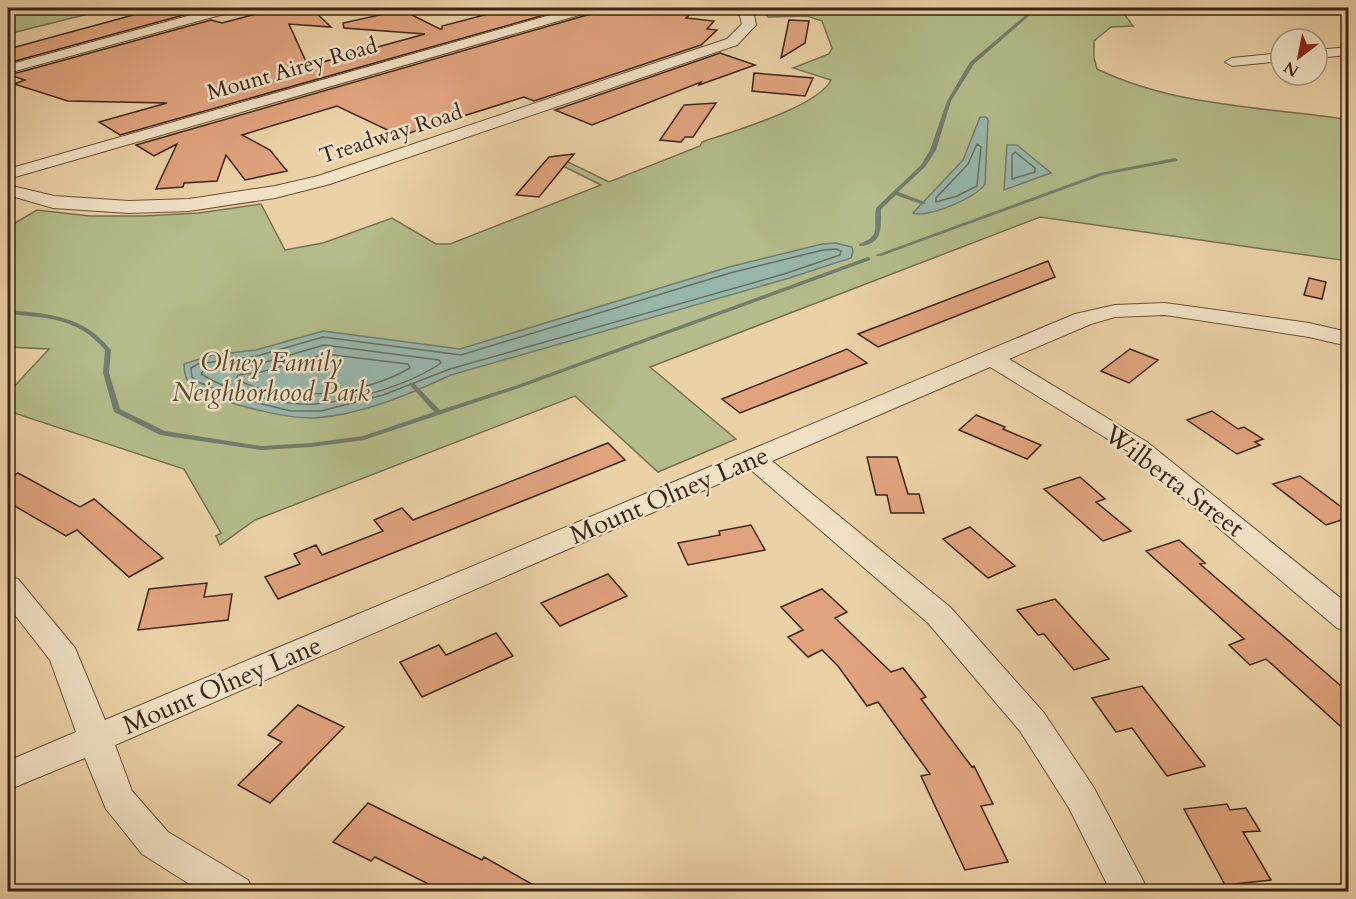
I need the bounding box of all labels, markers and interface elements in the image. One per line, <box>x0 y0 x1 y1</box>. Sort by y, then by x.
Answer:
north arrow <box>1269 27 1329 87</box>
street label: Mount Airey Road <box>203 30 381 108</box>
text: N <box>1280 56 1303 82</box>
street label: Treadway Road <box>316 97 466 171</box>
park label: Olney Family Neighborhood Park <box>172 345 370 410</box>
street label: Wilberta Street <box>1096 416 1251 545</box>
street label: Mount Olney Lane <box>564 437 774 553</box>
street label: Mount Olney Lane <box>117 627 327 743</box>

